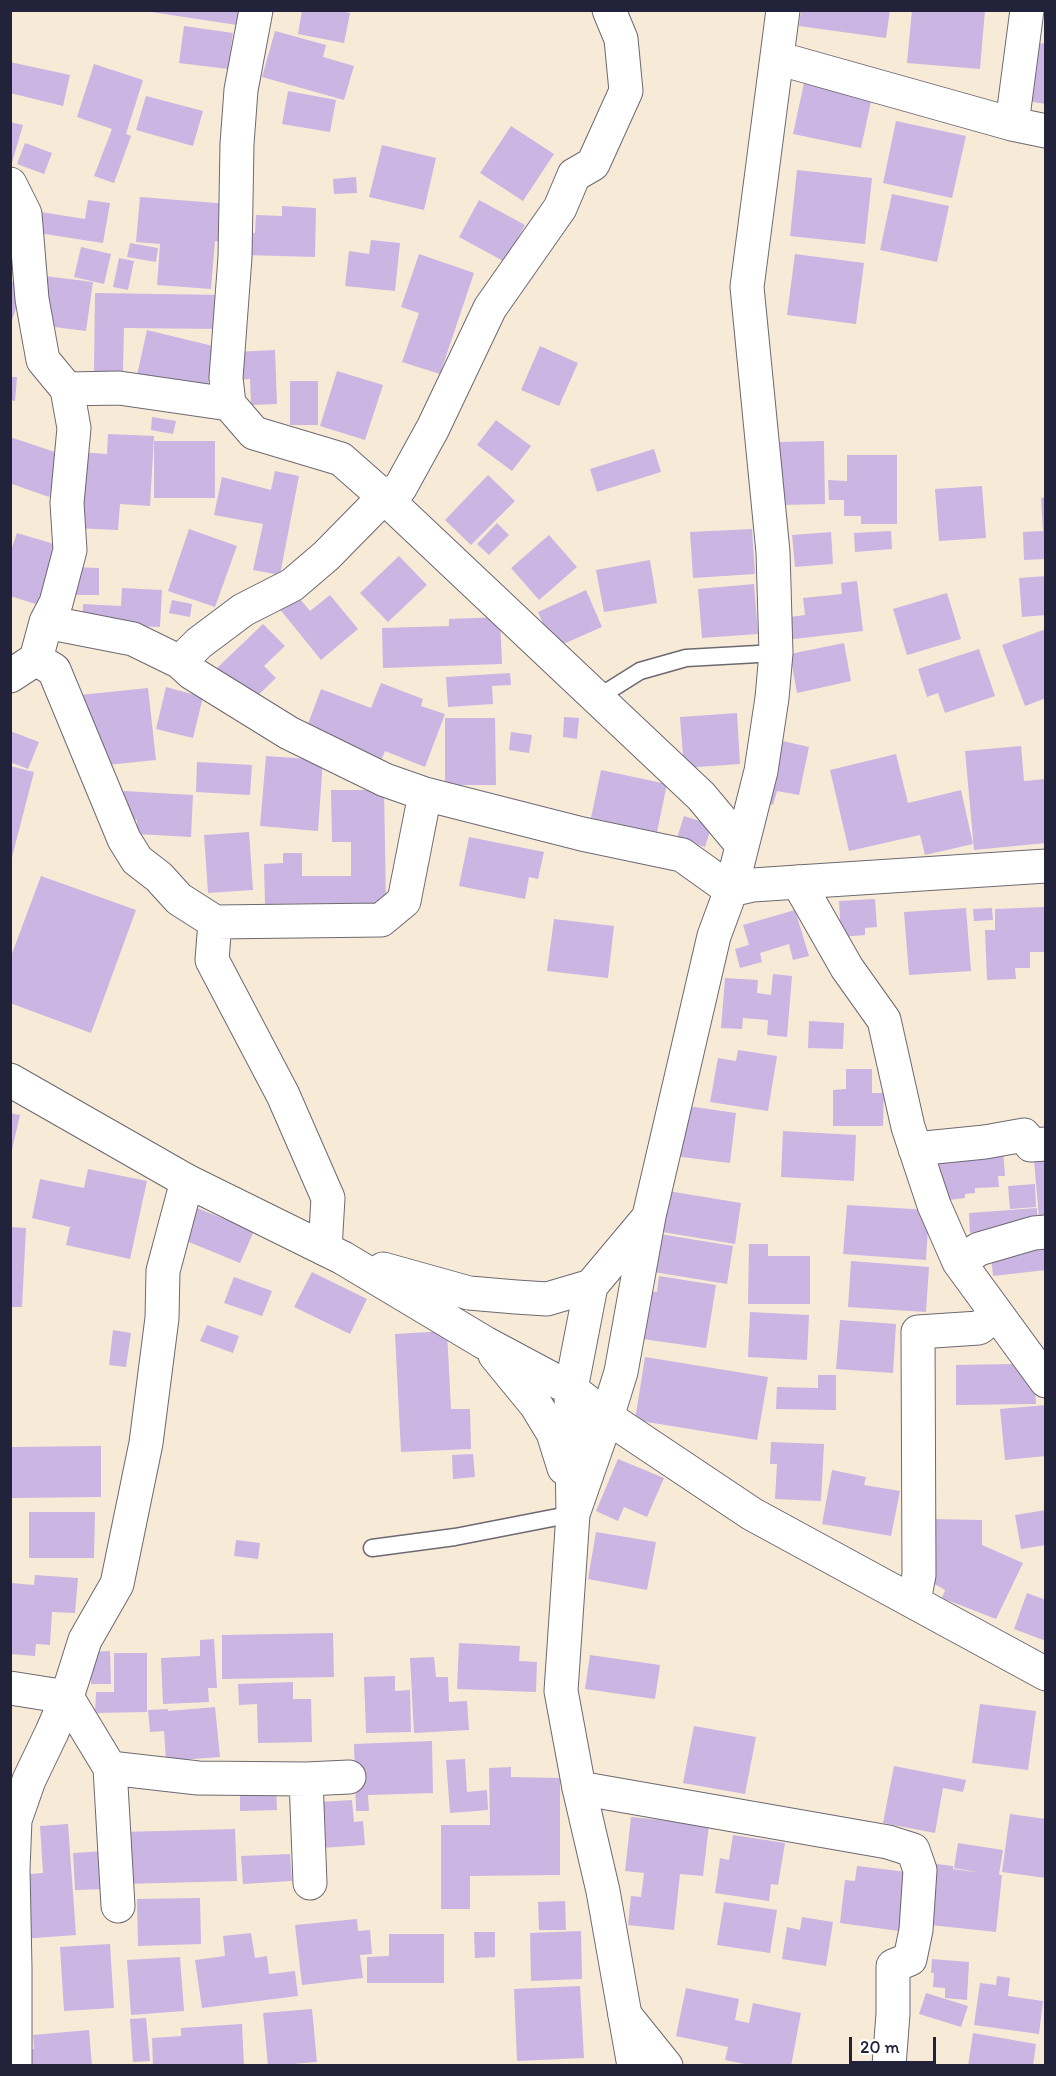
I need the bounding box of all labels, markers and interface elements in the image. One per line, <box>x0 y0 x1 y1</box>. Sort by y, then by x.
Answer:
scale bar <box>852 2025 939 2063</box>
text: 20 m <box>860 2036 900 2058</box>

